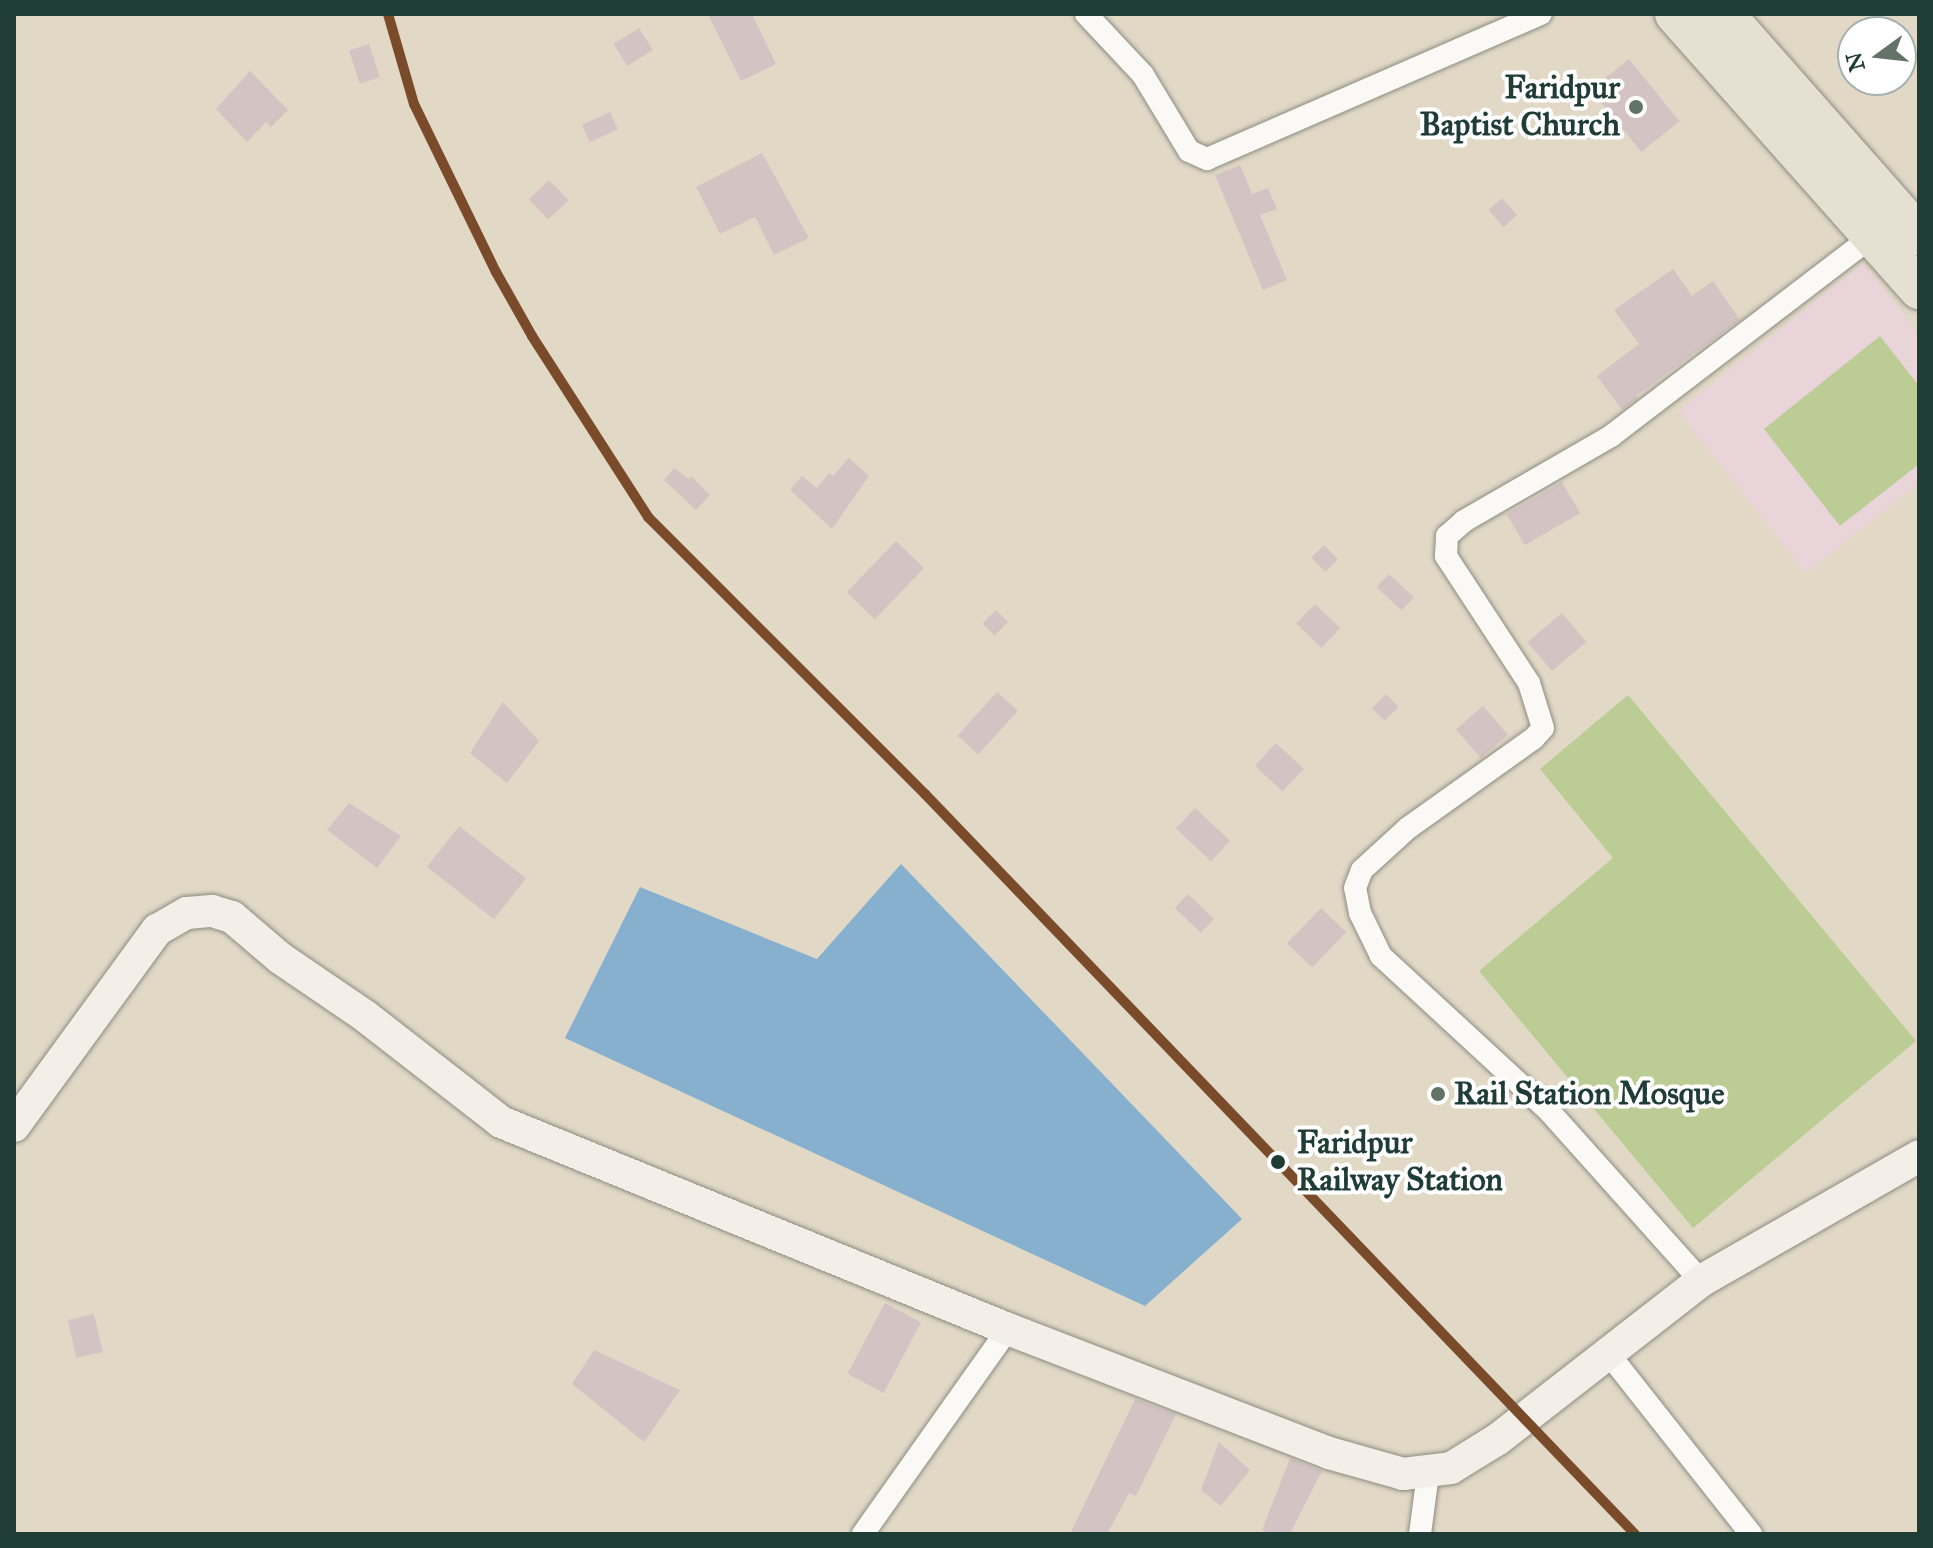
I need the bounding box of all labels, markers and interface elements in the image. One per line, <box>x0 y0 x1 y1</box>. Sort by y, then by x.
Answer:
north arrow <box>1837 16 1917 96</box>
text: N <box>1840 49 1871 74</box>
place label: Faridpur Baptist Church <box>1420 70 1620 145</box>
marker: Faridpur Baptist Church <box>1627 98 1645 116</box>
place label: Rail Station Mosque <box>1454 1075 1724 1113</box>
marker: Rail Station Mosque <box>1429 1085 1447 1103</box>
place label: Faridpur Railway Station <box>1297 1125 1503 1200</box>
marker: Faridpur Railway Station <box>1266 1150 1290 1174</box>

